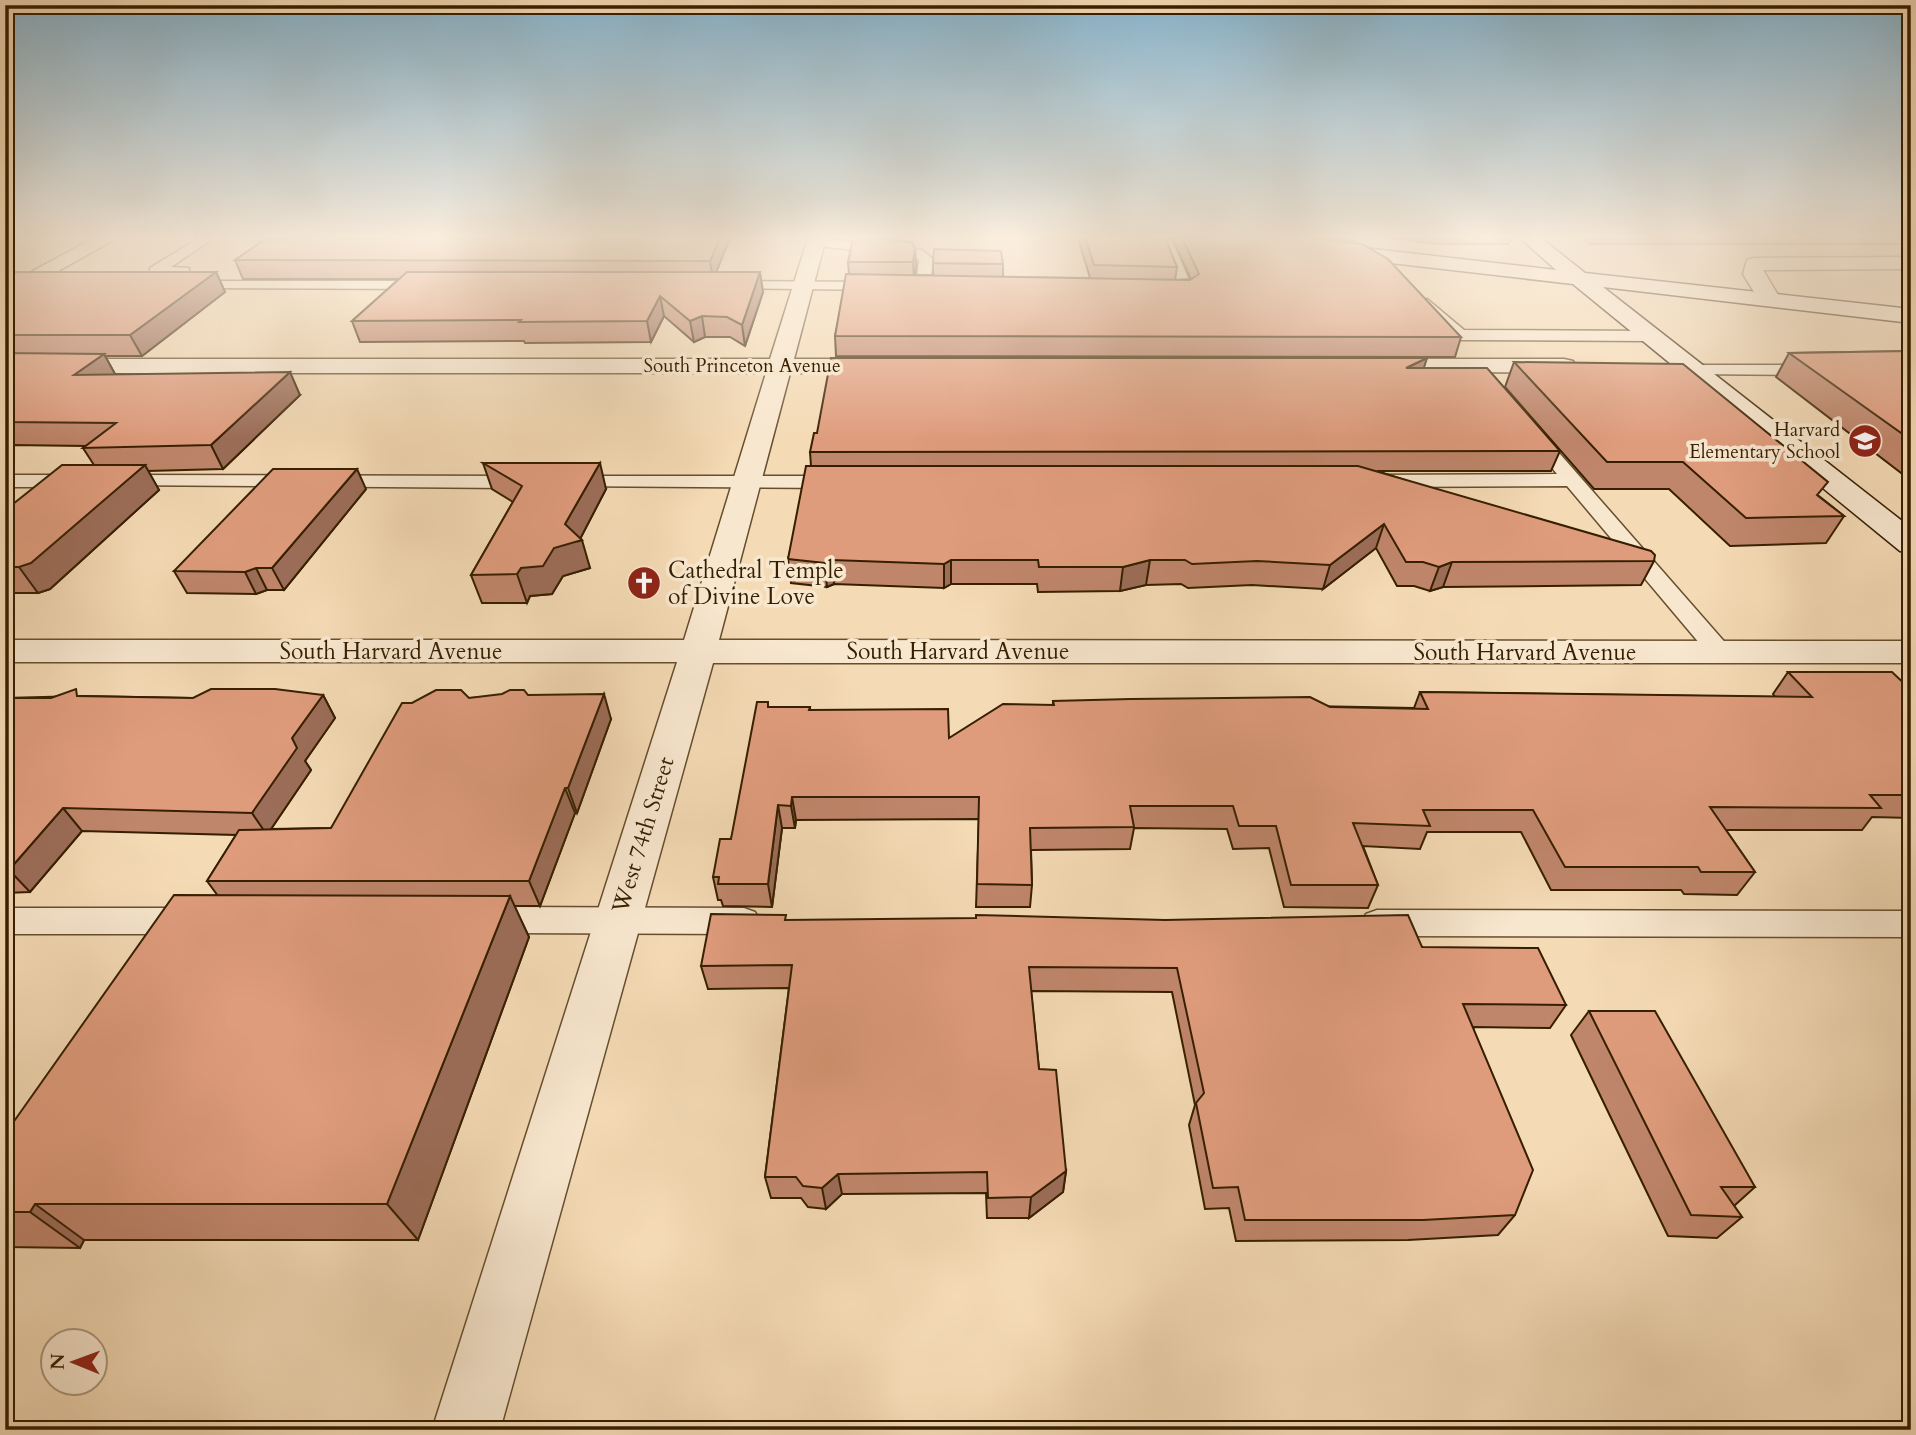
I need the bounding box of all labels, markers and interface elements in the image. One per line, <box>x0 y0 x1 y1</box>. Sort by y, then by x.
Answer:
street label: South Princeton Avenue <box>643 353 841 379</box>
place label: Harvard Elementary School <box>1689 417 1840 465</box>
school or university icon: Harvard Elementary School <box>1846 422 1884 460</box>
place label: Cathedral Temple of Divine Love <box>668 555 844 612</box>
church icon: Cathedral Temple of Divine Love <box>625 564 663 602</box>
street label: South Harvard Avenue <box>279 636 503 667</box>
street label: South Harvard Avenue <box>846 636 1070 667</box>
street label: South Harvard Avenue <box>1413 637 1637 668</box>
street label: West 74th Street <box>604 753 681 918</box>
north arrow <box>38 1326 108 1396</box>
text: N <box>45 1353 71 1370</box>

